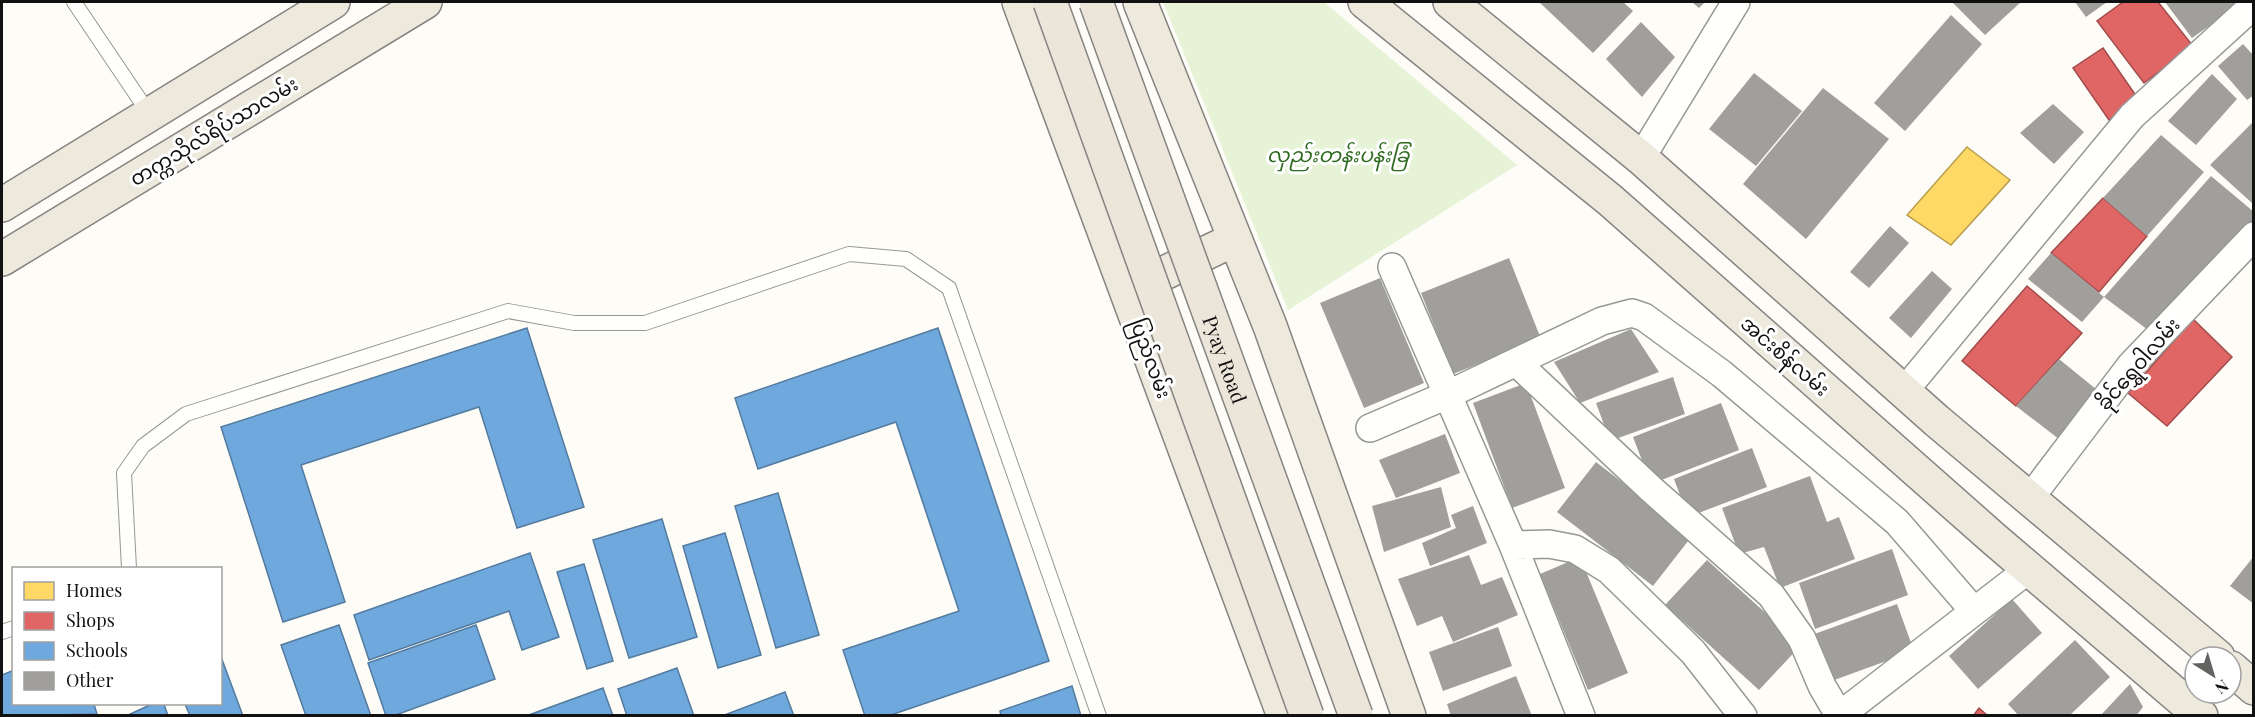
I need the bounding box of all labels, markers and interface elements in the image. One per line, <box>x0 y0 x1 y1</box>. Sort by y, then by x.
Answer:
street label: တက္ကသိုလ်ရိပ်သာလမ်း <box>124 69 305 195</box>
park label: လှည်းတန်းပန်းခြံ <box>1267 140 1412 172</box>
street label: အင်းစိန်လမ်း <box>1733 309 1836 404</box>
street label: Pyay Road <box>1198 311 1255 407</box>
street label: ခိုင်ရွှေဝါလမ်း <box>2089 311 2189 418</box>
street label: ပြည်လမ်း <box>1121 314 1179 403</box>
legend <box>12 567 222 705</box>
text: Homes <box>66 578 122 602</box>
text: Shops <box>66 608 115 632</box>
text: Schools <box>66 638 128 662</box>
north arrow <box>2183 645 2243 705</box>
text: Other <box>66 668 113 692</box>
text: N <box>2211 676 2233 700</box>

